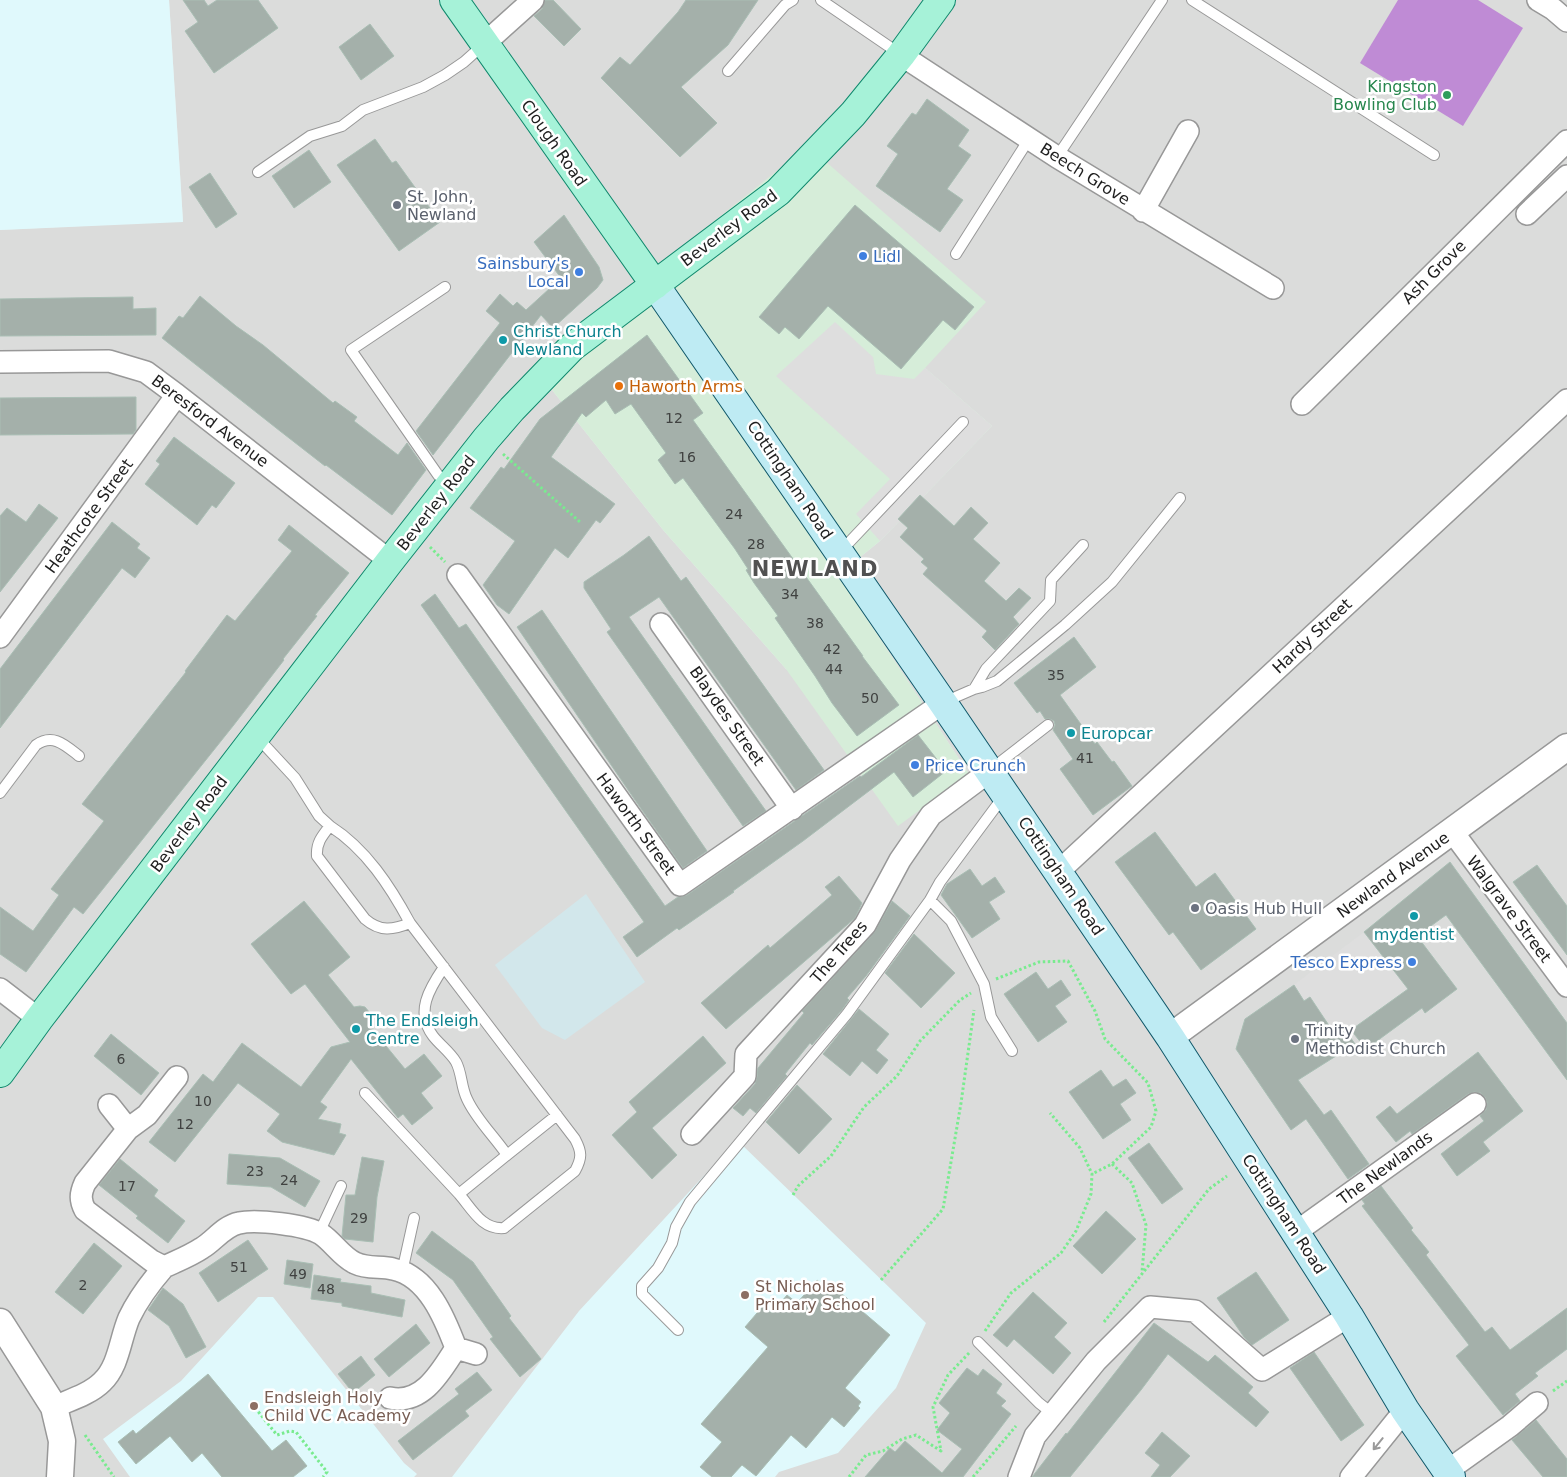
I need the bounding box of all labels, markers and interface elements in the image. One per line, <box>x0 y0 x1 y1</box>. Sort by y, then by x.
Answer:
place label: Kingston Bowling Club <box>1333 77 1437 114</box>
marker: Kingston Bowling Club <box>1441 89 1453 101</box>
street label: Clough Road <box>517 96 591 190</box>
street label: Beech Grove <box>1037 139 1133 209</box>
street label: Beverley Road <box>677 186 781 270</box>
place label: St. John, Newland <box>407 187 476 224</box>
marker: St. John, Newland <box>391 199 403 211</box>
street label: Ash Grove <box>1398 236 1470 308</box>
place label: Lidl <box>873 247 901 266</box>
marker: Lidl <box>857 250 869 262</box>
place label: Sainsbury's Local <box>477 254 569 291</box>
marker: Sainsbury's Local <box>573 266 585 278</box>
place label: Christ Church Newland <box>513 322 622 359</box>
marker: Christ Church Newland <box>497 334 509 346</box>
street label: Beresford Avenue <box>148 371 272 471</box>
place label: Haworth Arms <box>629 377 743 396</box>
marker: Haworth Arms <box>613 380 625 392</box>
house number: 12 <box>665 410 683 426</box>
street label: Cottingham Road <box>743 417 837 543</box>
house number: 16 <box>678 449 696 465</box>
street label: Beverley Road <box>393 452 479 554</box>
street label: Heathcote Street <box>41 455 137 577</box>
house number: 24 <box>725 506 743 522</box>
house number: 28 <box>747 536 765 552</box>
district label: NEWLAND <box>752 557 878 581</box>
house number: 34 <box>781 586 799 602</box>
street label: Hardy Street <box>1268 594 1356 678</box>
house number: 38 <box>806 615 824 631</box>
house number: 42 <box>823 641 841 657</box>
house number: 44 <box>825 661 843 677</box>
street label: Blaydes Street <box>686 663 768 769</box>
house number: 35 <box>1047 667 1065 683</box>
house number: 50 <box>861 690 879 706</box>
place label: Europcar <box>1081 724 1153 743</box>
marker: Europcar <box>1065 727 1077 739</box>
house number: 41 <box>1076 750 1094 766</box>
place label: Price Crunch <box>925 756 1026 775</box>
marker: Price Crunch <box>909 759 921 771</box>
street label: Haworth Street <box>593 769 679 879</box>
street label: Beverley Road <box>147 772 231 876</box>
street label: Cottingham Road <box>1014 813 1108 939</box>
street label: Newland Avenue <box>1333 828 1453 922</box>
street label: Walgrave Street <box>1463 852 1555 966</box>
place label: Oasis Hub Hull <box>1205 899 1322 918</box>
marker: Oasis Hub Hull <box>1189 902 1201 914</box>
marker: mydentist <box>1408 910 1420 922</box>
street label: The Trees <box>806 917 871 988</box>
place label: mydentist <box>1374 925 1454 944</box>
place label: Tesco Express <box>1290 953 1402 972</box>
marker: Tesco Express <box>1406 956 1418 968</box>
place label: The Endsleigh Centre <box>365 1011 479 1048</box>
place label: Trinity Methodist Church <box>1304 1021 1446 1058</box>
marker: The Endsleigh Centre <box>350 1023 362 1035</box>
marker: Trinity Methodist Church <box>1289 1033 1301 1045</box>
house number: 6 <box>117 1051 126 1067</box>
house number: 10 <box>194 1093 212 1109</box>
house number: 12 <box>176 1116 194 1132</box>
street label: The Newlands <box>1333 1127 1436 1209</box>
street label: Cottingham Road <box>1238 1151 1330 1277</box>
house number: 23 <box>246 1163 264 1179</box>
house number: 24 <box>280 1172 298 1188</box>
house number: 17 <box>118 1178 136 1194</box>
house number: 29 <box>350 1210 368 1226</box>
house number: 51 <box>230 1259 248 1275</box>
house number: 49 <box>289 1266 307 1282</box>
house number: 2 <box>79 1277 87 1293</box>
place label: St Nicholas Primary School <box>755 1277 875 1314</box>
house number: 48 <box>317 1281 335 1297</box>
marker: St Nicholas Primary School <box>739 1289 751 1301</box>
place label: Endsleigh Holy Child VC Academy <box>264 1388 411 1425</box>
marker: Endsleigh Holy Child VC Academy <box>248 1400 260 1412</box>
one-way arrow <box>1372 1437 1383 1450</box>

